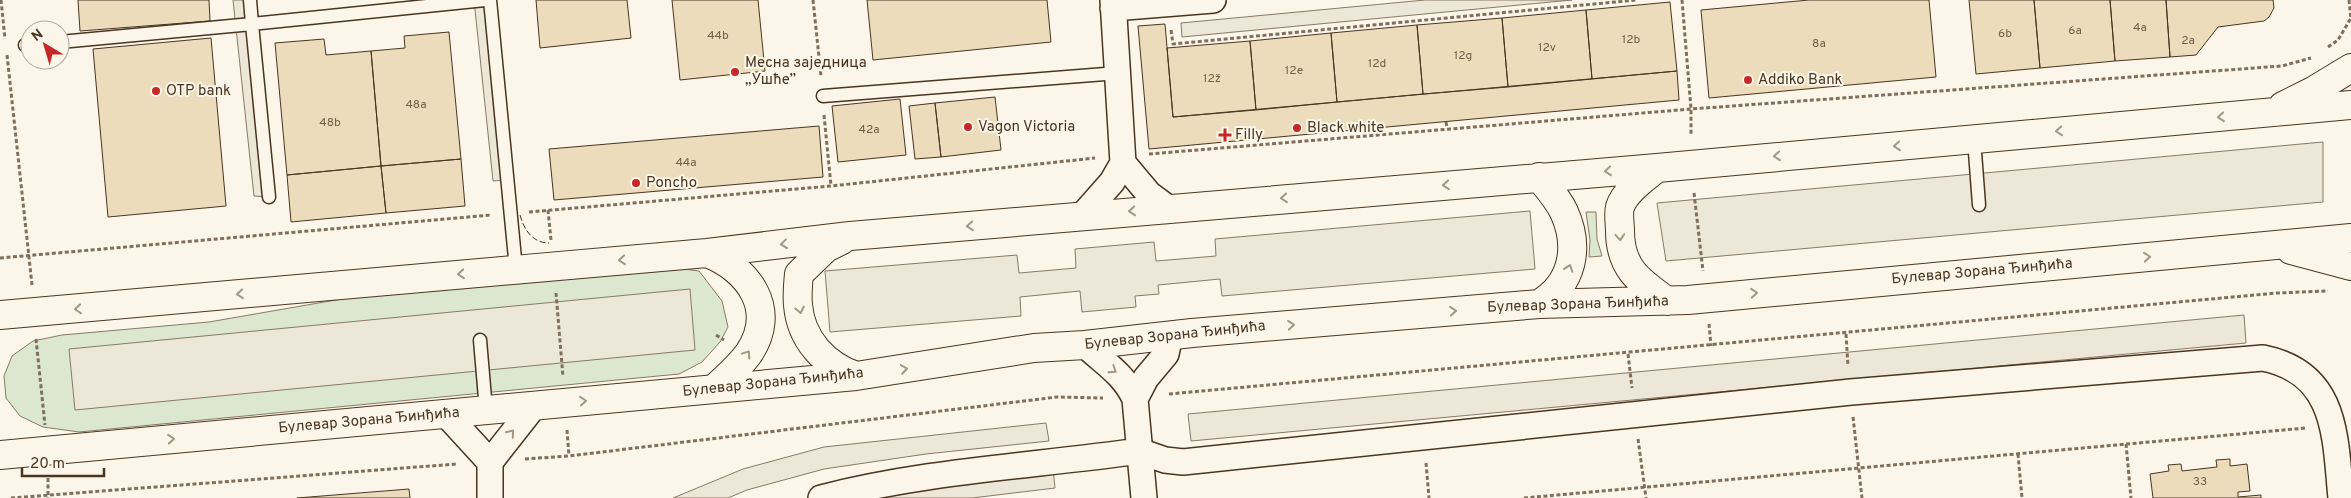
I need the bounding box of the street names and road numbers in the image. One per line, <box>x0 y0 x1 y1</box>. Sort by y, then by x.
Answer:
street label: Булевар Зорана Ђинђића <box>1891 255 2073 289</box>
street label: Булевар Зорана Ђинђића <box>1487 292 1669 318</box>
street label: Булевар Зорана Ђинђића <box>1084 317 1266 355</box>
street label: Булевар Зорана Ђинђића <box>682 364 864 402</box>
street label: Булевар Зорана Ђинђића <box>278 404 460 438</box>

